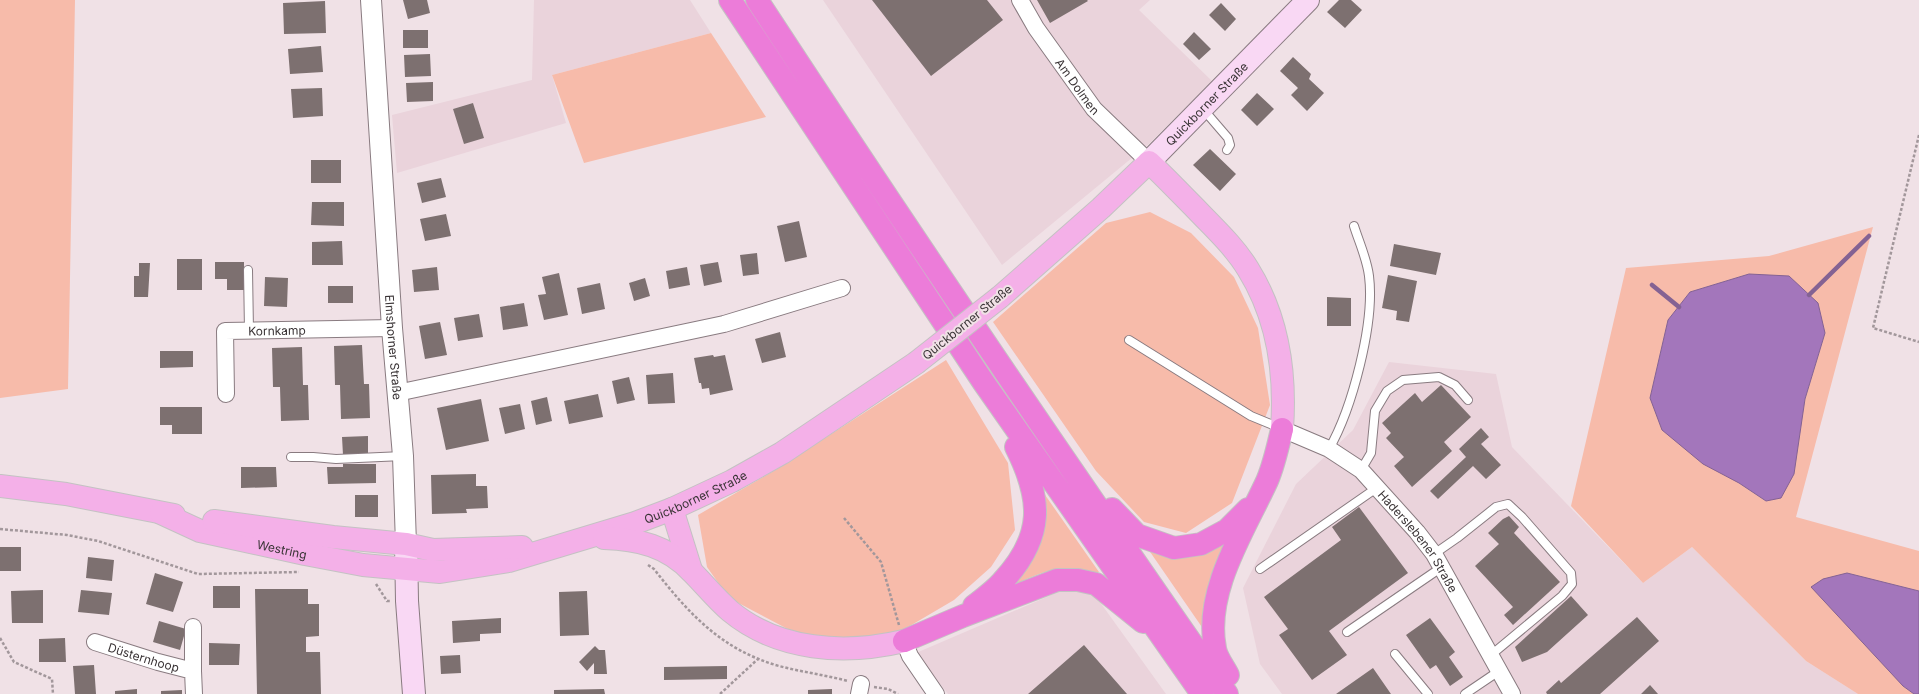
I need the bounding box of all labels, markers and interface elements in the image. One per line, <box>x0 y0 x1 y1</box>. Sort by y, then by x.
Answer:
street label: Am Dolmen <box>1053 55 1103 118</box>
street label: Quickborner Straße <box>1162 59 1251 148</box>
street label: Quickborner Straße <box>919 281 1015 363</box>
street label: Elmshorner Straße <box>382 294 406 400</box>
street label: Kornkamp <box>248 322 306 338</box>
street label: Quickborner Straße <box>642 467 749 526</box>
street label: Haderslebener Straße <box>1375 487 1461 595</box>
street label: Westring <box>256 536 308 562</box>
street label: Düsternhoop <box>106 639 181 675</box>

